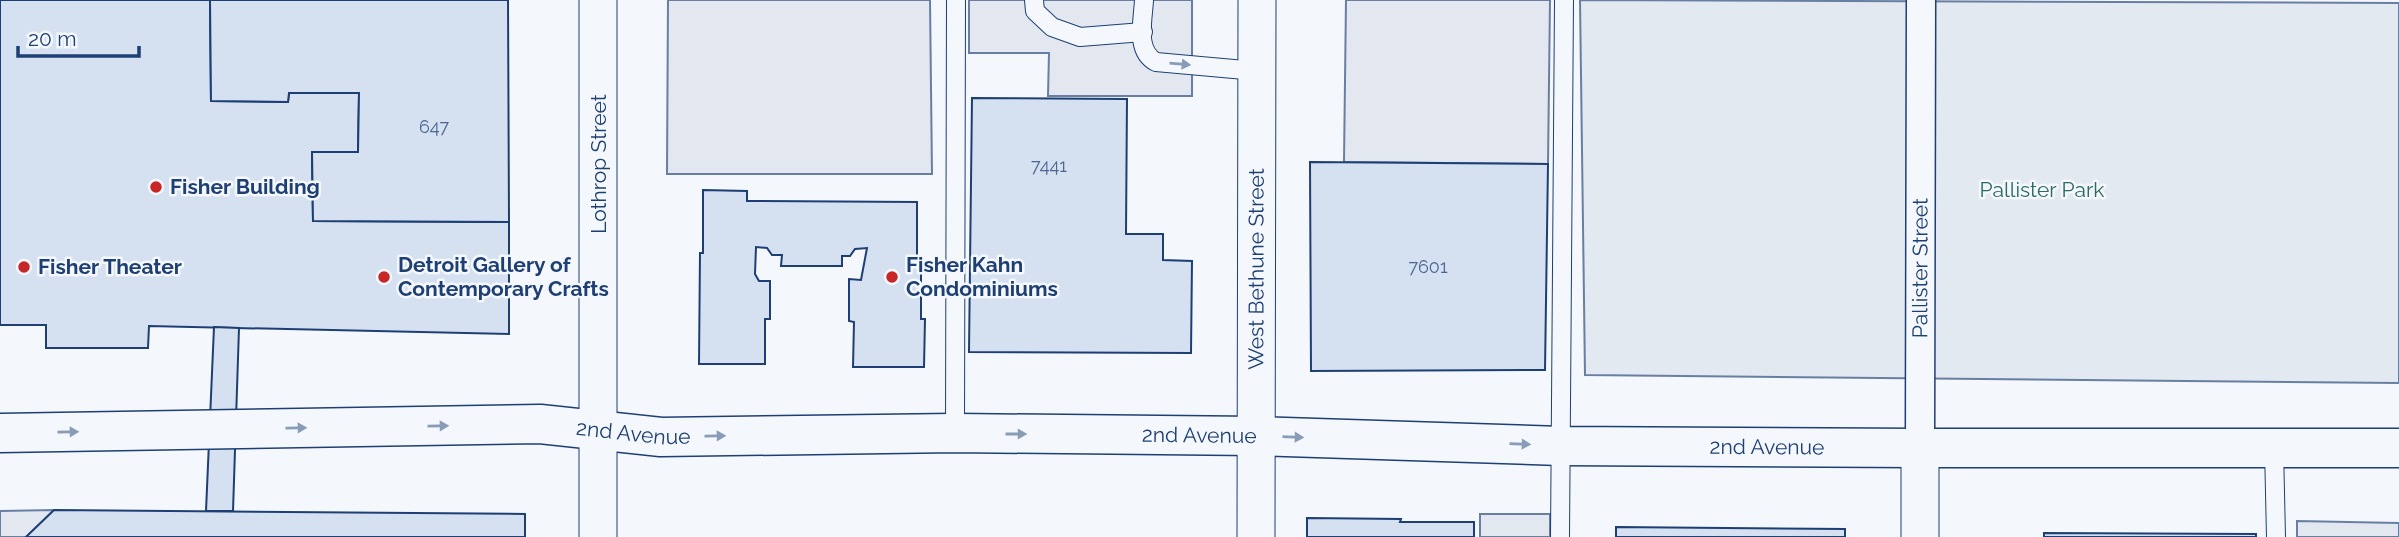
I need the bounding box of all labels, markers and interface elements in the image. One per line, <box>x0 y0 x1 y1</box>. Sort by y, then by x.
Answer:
scale bar <box>18 14 138 58</box>
text: 20 m <box>28 26 76 51</box>
one-way arrow <box>1169 59 1191 70</box>
street label: Lothrop Street <box>586 94 611 234</box>
house number: 647 <box>419 116 449 137</box>
house number: 7441 <box>1031 155 1067 176</box>
street label: West Bethune Street <box>1243 168 1269 370</box>
place label: Fisher Building <box>170 174 320 199</box>
park label: Pallister Park <box>1980 177 2104 202</box>
marker: Fisher Building <box>148 179 164 195</box>
street label: Pallister Street <box>1907 198 1933 338</box>
place label: Detroit Gallery of Contemporary Crafts <box>398 252 609 301</box>
place label: Fisher Kahn Condominiums <box>906 252 1058 301</box>
place label: Fisher Theater <box>38 254 182 279</box>
house number: 7601 <box>1408 256 1448 277</box>
marker: Fisher Theater <box>16 259 32 275</box>
marker: Detroit Gallery of Contemporary Crafts <box>376 269 392 285</box>
marker: Fisher Kahn Condominiums <box>884 269 900 285</box>
street label: 2nd Avenue <box>575 415 691 449</box>
one-way arrow <box>428 420 450 431</box>
one-way arrow <box>285 422 307 434</box>
street label: 2nd Avenue <box>1142 422 1257 448</box>
one-way arrow <box>57 426 79 438</box>
one-way arrow <box>1005 428 1027 440</box>
one-way arrow <box>704 430 726 442</box>
one-way arrow <box>1282 431 1304 443</box>
street label: 2nd Avenue <box>1710 434 1824 459</box>
one-way arrow <box>1509 439 1531 450</box>

